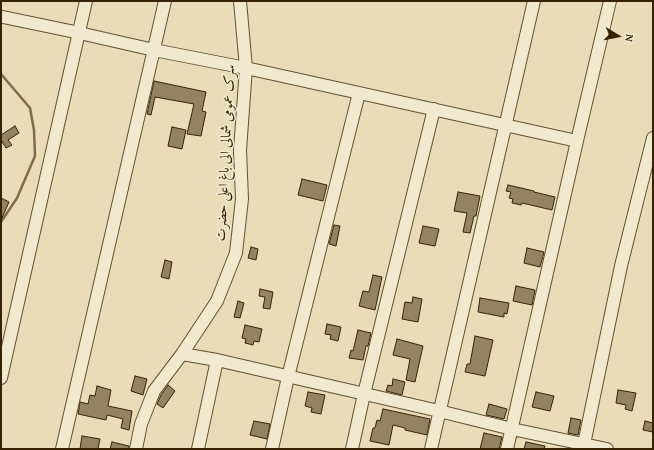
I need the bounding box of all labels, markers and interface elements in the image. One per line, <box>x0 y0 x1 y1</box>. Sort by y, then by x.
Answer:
north arrow <box>598 16 638 56</box>
text: N <box>621 33 638 43</box>
street label: سرک عمومی شمالی الی باغ اعلی حضرت <box>213 64 239 242</box>

